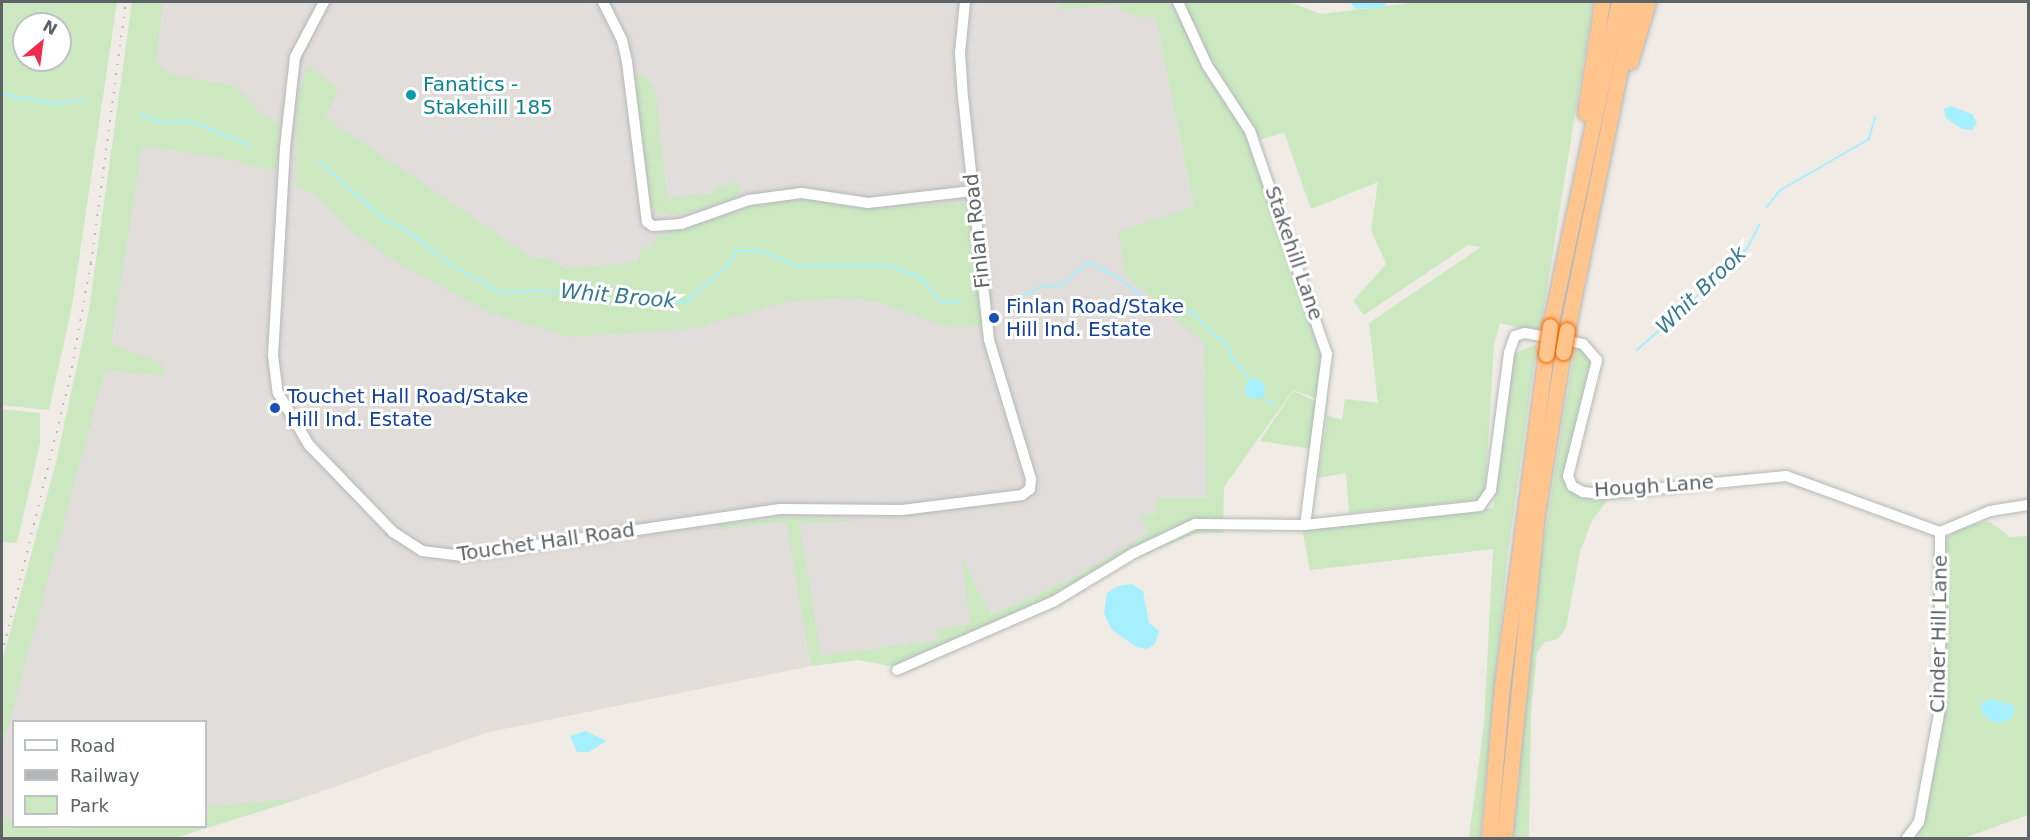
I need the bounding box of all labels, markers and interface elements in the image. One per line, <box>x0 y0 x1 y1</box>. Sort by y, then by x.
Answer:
north arrow <box>12 12 72 72</box>
text: N <box>40 16 60 39</box>
place label: Fanatics - Stakehill 185 <box>423 72 553 119</box>
marker: Fanatics - Stakehill 185 <box>404 88 418 102</box>
street label: Finlan Road <box>959 172 995 290</box>
street label: Stakehill Lane <box>1260 183 1328 323</box>
water label: Whit Brook <box>1651 241 1751 339</box>
water label: Whit Brook <box>559 278 677 314</box>
place label: Finlan Road/Stake Hill Ind. Estate <box>1006 294 1184 341</box>
marker: Finlan Road/Stake Hill Ind. Estate <box>987 311 1001 325</box>
place label: Touchet Hall Road/Stake Hill Ind. Estate <box>287 384 529 431</box>
marker: Touchet Hall Road/Stake Hill Ind. Estate <box>268 401 282 415</box>
street label: Hough Lane <box>1593 470 1715 502</box>
street label: Touchet Hall Road <box>456 518 636 566</box>
street label: Cinder Hill Lane <box>1926 555 1952 713</box>
legend <box>12 720 207 828</box>
text: Road <box>70 735 115 756</box>
text: Railway <box>70 765 140 786</box>
text: Park <box>70 795 109 816</box>

